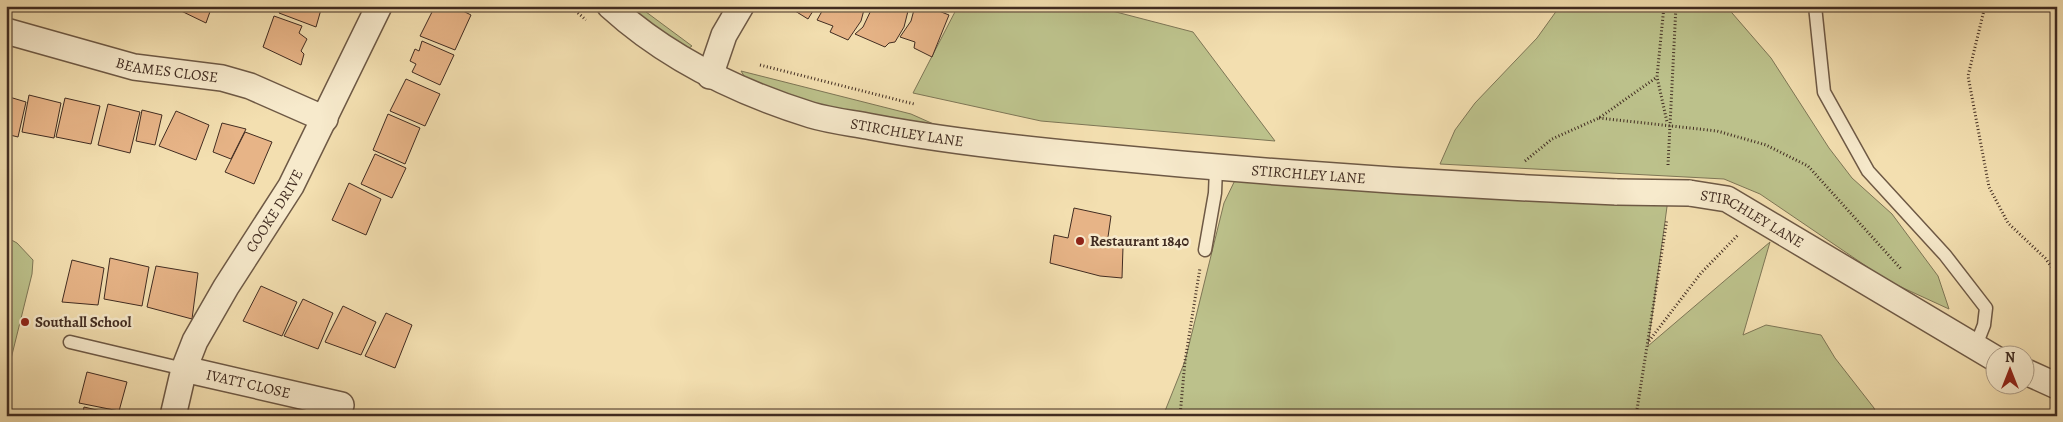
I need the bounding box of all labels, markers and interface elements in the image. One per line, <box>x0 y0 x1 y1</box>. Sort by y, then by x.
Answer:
street label: BEAMES CLOSE <box>113 52 219 87</box>
street label: STIRCHLEY LANE <box>849 113 965 151</box>
street label: STIRCHLEY LANE <box>1251 160 1366 188</box>
street label: COOKE DRIVE <box>241 166 308 256</box>
street label: STIRCHLEY LANE <box>1699 185 1808 252</box>
place label: Restaurant 1840 <box>1090 231 1190 251</box>
marker: Restaurant 1840 <box>1074 235 1086 247</box>
place label: Southall School <box>35 312 132 332</box>
marker: Southall School <box>19 316 31 328</box>
north arrow <box>1986 344 2036 394</box>
text: N <box>2005 348 2015 367</box>
street label: IVATT CLOSE <box>204 364 293 403</box>

